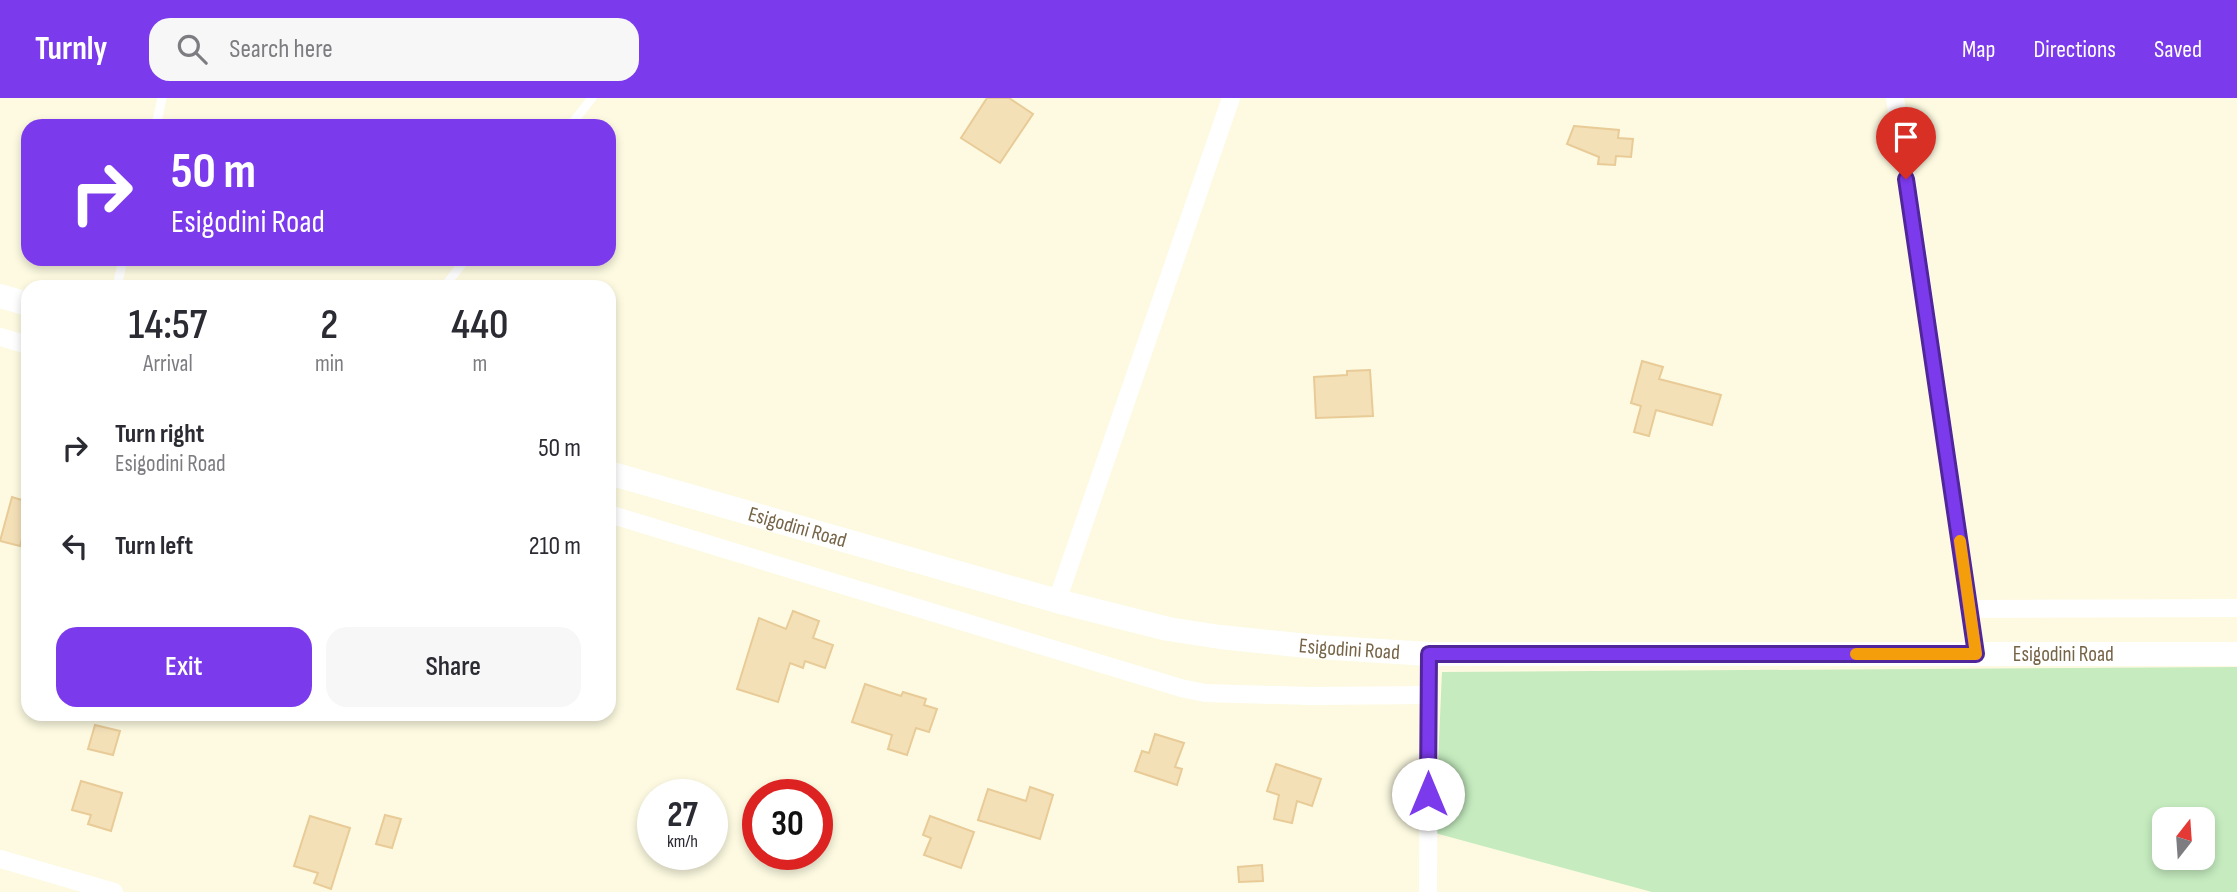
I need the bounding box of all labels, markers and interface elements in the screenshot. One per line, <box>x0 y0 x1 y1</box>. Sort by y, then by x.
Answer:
search box <box>149 18 639 81</box>
text: Turnly <box>35 29 107 69</box>
icon: search <box>173 30 211 68</box>
text: Search here <box>229 34 333 65</box>
text: Map <box>1962 35 1995 64</box>
text: Directions <box>2033 35 2116 64</box>
text: Saved <box>2154 35 2202 64</box>
pin <box>1876 107 1936 179</box>
icon: arrive <box>1887 118 1925 156</box>
text: 50 m <box>171 143 256 202</box>
icon: right <box>56 147 147 238</box>
text: Esigodini Road <box>171 203 325 242</box>
text: 14:57 <box>129 300 207 351</box>
text: 2 <box>320 300 338 351</box>
text: 440 <box>451 300 508 351</box>
text: Arrival <box>143 350 193 378</box>
text: min <box>315 350 344 378</box>
text: m <box>472 350 487 378</box>
text: Turn right <box>115 419 204 450</box>
icon: right <box>56 429 94 467</box>
text: 50 m <box>538 433 581 464</box>
text: Esigodini Road <box>115 450 226 478</box>
street label: Esigodini Road <box>745 501 849 553</box>
icon: left <box>56 527 94 565</box>
text: Turn left <box>115 531 193 562</box>
text: 210 m <box>529 531 581 562</box>
button: Exit <box>56 627 312 707</box>
button: Share <box>326 627 581 707</box>
street label: Esigodini Road <box>1298 633 1401 665</box>
street label: Esigodini Road <box>2013 642 2114 667</box>
position arrow <box>1391 757 1465 831</box>
speed limit sign: 30 <box>742 779 833 870</box>
text: 27 <box>667 794 698 837</box>
north arrow <box>2152 807 2216 870</box>
map controls <box>2152 807 2215 870</box>
text: km/h <box>667 831 698 852</box>

